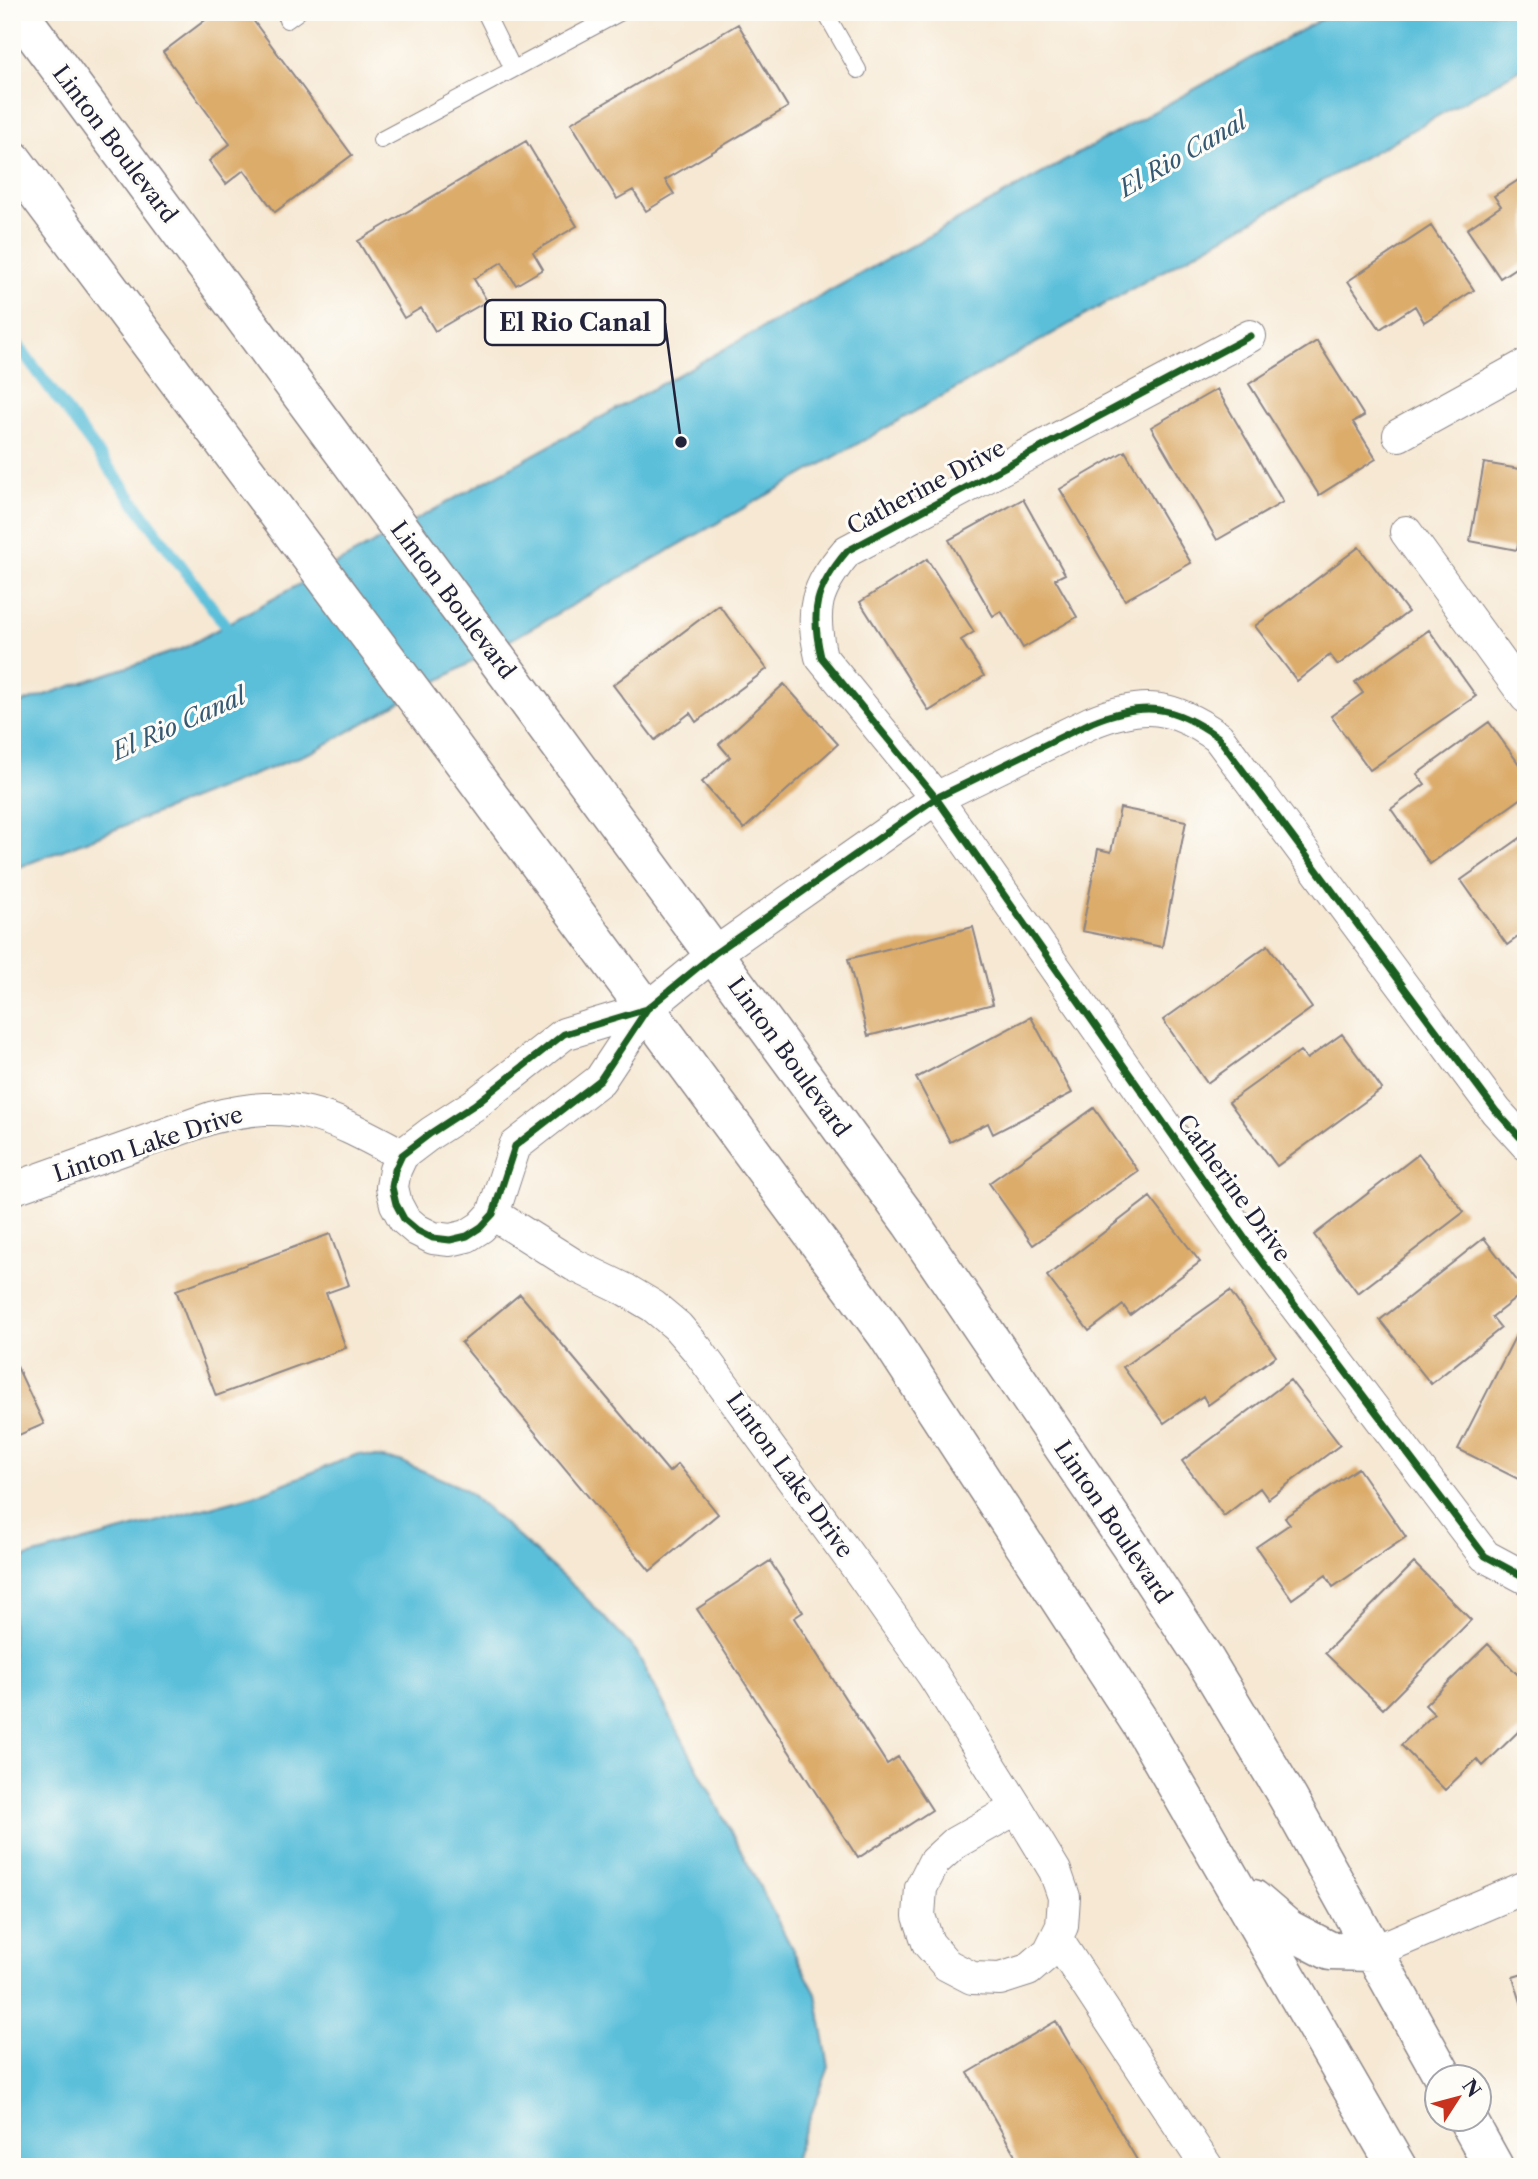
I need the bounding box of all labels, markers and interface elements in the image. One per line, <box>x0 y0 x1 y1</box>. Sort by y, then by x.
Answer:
street label: Linton Boulevard <box>47 60 183 228</box>
water label: El Rio Canal <box>1112 105 1254 204</box>
callout: El Rio Canal <box>485 300 665 345</box>
text: El Rio Canal <box>499 308 651 337</box>
street label: Catherine Drive <box>842 434 1010 540</box>
street label: Linton Boulevard <box>385 516 521 684</box>
water label: El Rio Canal <box>106 680 252 767</box>
street label: Linton Boulevard <box>722 972 856 1142</box>
street label: Linton Lake Drive <box>50 1100 246 1188</box>
street label: Catherine Drive <box>1171 1109 1297 1267</box>
street label: Linton Lake Drive <box>721 1387 859 1563</box>
street label: Linton Boulevard <box>1048 1435 1178 1609</box>
north arrow <box>1422 2064 1492 2134</box>
text: N <box>1457 2075 1486 2102</box>

